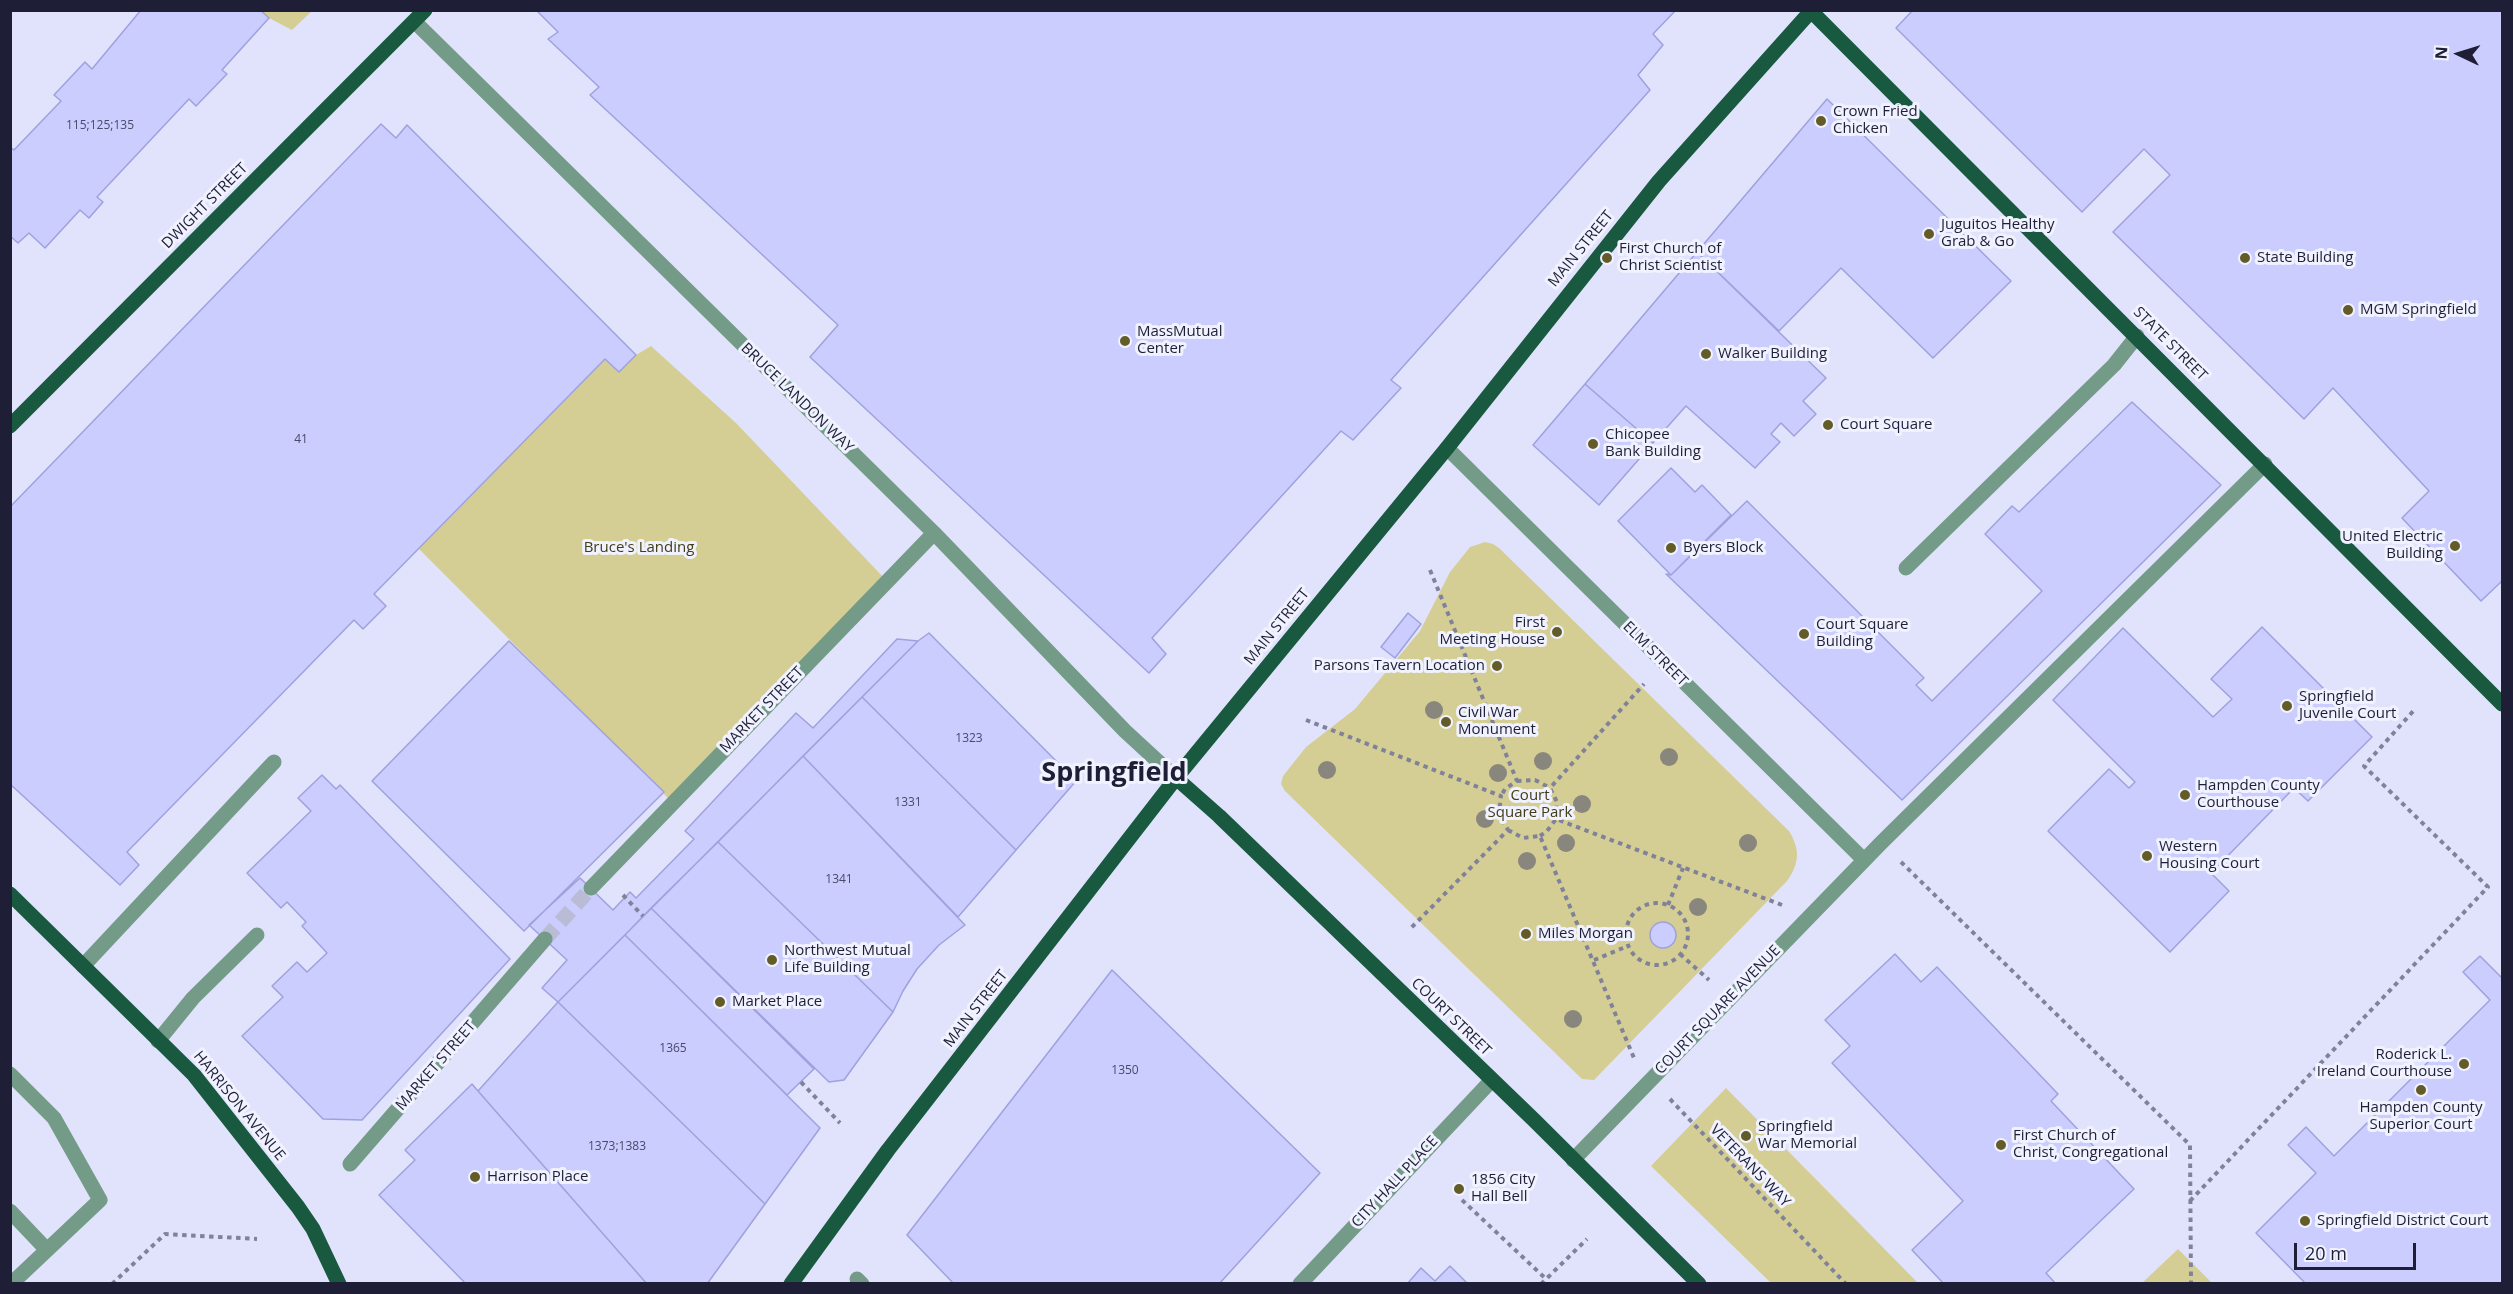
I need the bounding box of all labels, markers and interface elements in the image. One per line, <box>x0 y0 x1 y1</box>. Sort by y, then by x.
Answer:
north arrow <box>2429 24 2489 84</box>
text: N <box>2430 45 2452 60</box>
place label: Crown Fried Chicken <box>1833 103 1918 138</box>
marker: Crown Fried Chicken <box>1814 114 1828 128</box>
house number: 115;125;135 <box>66 119 134 133</box>
street label: DWIGHT STREET <box>158 159 252 253</box>
street label: MAIN STREET <box>1545 207 1617 291</box>
place label: Juguitos Healthy Grab & Go <box>1941 216 2054 251</box>
marker: Juguitos Healthy Grab & Go <box>1922 227 1936 241</box>
place label: First Church of Christ Scientist <box>1619 240 1722 275</box>
place label: State Building <box>2257 249 2353 267</box>
marker: First Church of Christ Scientist <box>1600 251 1614 265</box>
marker: State Building <box>2238 251 2252 265</box>
place label: MGM Springfield <box>2360 301 2477 319</box>
street label: STATE STREET <box>2129 303 2211 385</box>
marker: MGM Springfield <box>2341 303 2355 317</box>
place label: MassMutual Center <box>1137 323 1222 358</box>
marker: MassMutual Center <box>1118 334 1132 348</box>
street label: BRUCE LANDON WAY <box>737 340 857 456</box>
place label: Walker Building <box>1718 345 1827 363</box>
marker: Walker Building <box>1699 347 1713 361</box>
place label: Court Square <box>1840 416 1933 434</box>
marker: Court Square <box>1821 418 1835 432</box>
place label: Chicopee Bank Building <box>1605 426 1701 461</box>
house number: 41 <box>294 433 308 447</box>
marker: Chicopee Bank Building <box>1586 437 1600 451</box>
place label: United Electric Building <box>2342 528 2443 563</box>
park label: Bruce's Landing <box>584 539 694 557</box>
place label: Byers Block <box>1683 539 1763 557</box>
marker: United Electric Building <box>2448 539 2462 553</box>
marker: Byers Block <box>1664 541 1678 555</box>
street label: MAIN STREET <box>1241 585 1313 669</box>
place label: First Meeting House <box>1439 614 1545 649</box>
place label: Court Square Building <box>1816 616 1909 651</box>
street label: ELM STREET <box>1619 618 1691 690</box>
marker: First Meeting House <box>1550 625 1564 639</box>
marker: Court Square Building <box>1797 627 1811 641</box>
place label: Parsons Tavern Location <box>1314 657 1485 675</box>
marker: Parsons Tavern Location <box>1490 659 1504 673</box>
street label: MARKET STREET <box>716 663 808 757</box>
place label: Springfield Juvenile Court <box>2299 688 2396 723</box>
marker: Springfield Juvenile Court <box>2280 699 2294 713</box>
place label: Civil War Monument <box>1458 704 1536 739</box>
marker: Civil War Monument <box>1439 715 1453 729</box>
house number: 1323 <box>955 732 983 746</box>
district label: Springfield <box>1041 757 1187 789</box>
place label: Hampden County Courthouse <box>2197 777 2320 812</box>
park label: Court Square Park <box>1488 787 1572 822</box>
marker: Hampden County Courthouse <box>2178 788 2192 802</box>
house number: 1331 <box>894 796 922 810</box>
place label: Western Housing Court <box>2159 838 2260 873</box>
marker: Western Housing Court <box>2140 849 2154 863</box>
house number: 1341 <box>825 873 853 887</box>
place label: Miles Morgan <box>1538 925 1633 943</box>
marker: Miles Morgan <box>1519 927 1533 941</box>
place label: Northwest Mutual Life Building <box>784 942 911 977</box>
street label: COURT SQUARE AVENUE <box>1652 942 1784 1078</box>
marker: Northwest Mutual Life Building <box>765 953 779 967</box>
street label: MAIN STREET <box>940 967 1012 1051</box>
street label: COURT STREET <box>1407 974 1495 1060</box>
place label: Market Place <box>732 993 822 1011</box>
marker: Market Place <box>713 995 727 1009</box>
street label: MARKET STREET <box>392 1018 480 1114</box>
house number: 1365 <box>659 1042 687 1056</box>
place label: Roderick L. Ireland Courthouse <box>2317 1046 2452 1081</box>
street label: HARRISON AVENUE <box>189 1048 289 1164</box>
marker: Roderick L. Ireland Courthouse <box>2457 1057 2471 1071</box>
house number: 1350 <box>1111 1064 1139 1078</box>
marker: Hampden County Superior Court <box>2414 1083 2428 1097</box>
place label: Hampden County Superior Court <box>2360 1099 2482 1134</box>
place label: Springfield War Memorial <box>1758 1118 1857 1153</box>
street label: VETERANS WAY <box>1706 1121 1794 1211</box>
place label: First Church of Christ, Congregational <box>2013 1127 2168 1162</box>
marker: Springfield War Memorial <box>1739 1129 1753 1143</box>
street label: CITY HALL PLACE <box>1348 1133 1442 1231</box>
marker: First Church of Christ, Congregational <box>1994 1138 2008 1152</box>
house number: 1373;1383 <box>588 1140 646 1154</box>
place label: Harrison Place <box>487 1168 588 1186</box>
marker: Harrison Place <box>468 1170 482 1184</box>
place label: 1856 City Hall Bell <box>1471 1171 1535 1206</box>
marker: 1856 City Hall Bell <box>1452 1182 1466 1196</box>
place label: Springfield District Court <box>2317 1212 2488 1230</box>
marker: Springfield District Court <box>2298 1214 2312 1228</box>
scale bar <box>2297 1231 2418 1269</box>
text: 20 m <box>2305 1241 2347 1265</box>

